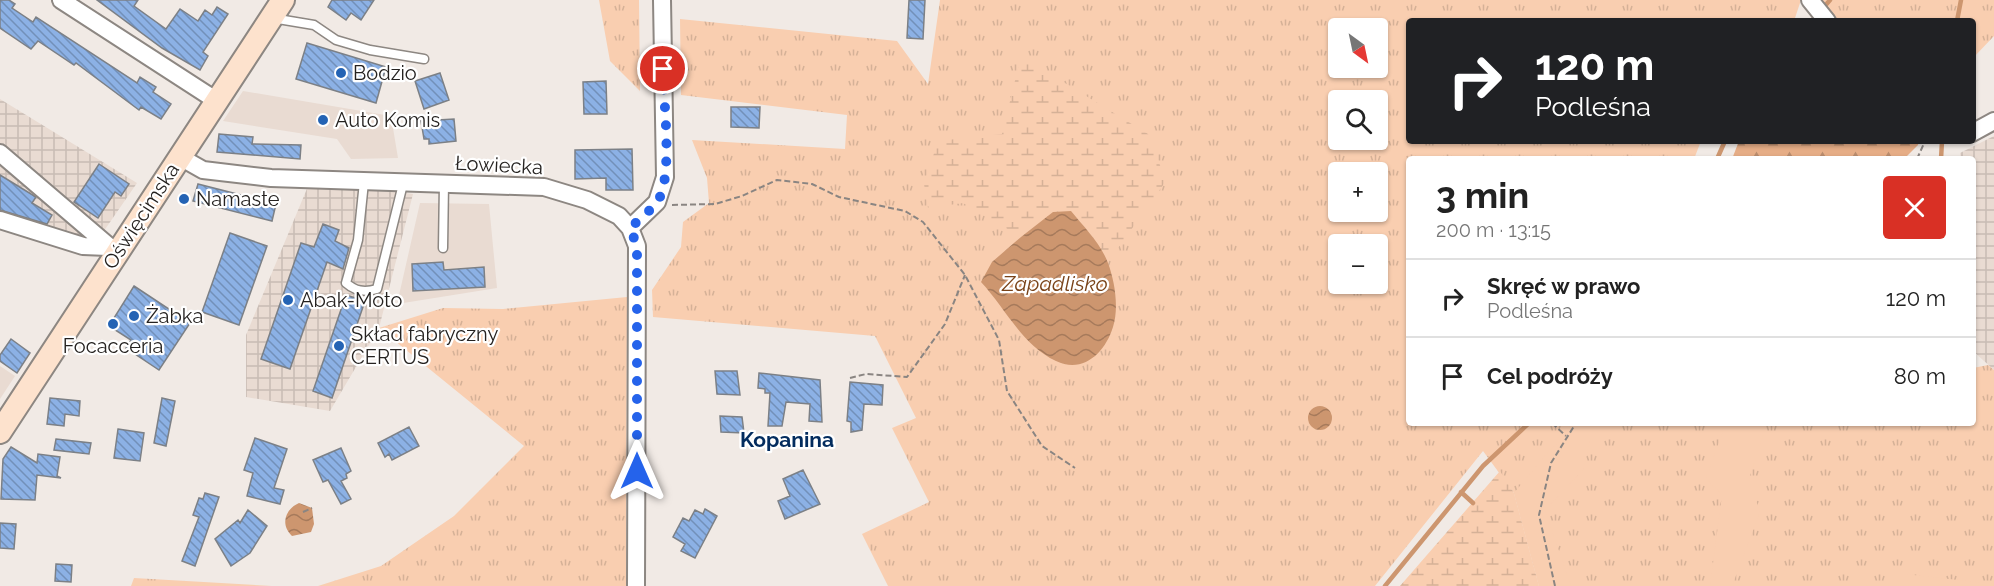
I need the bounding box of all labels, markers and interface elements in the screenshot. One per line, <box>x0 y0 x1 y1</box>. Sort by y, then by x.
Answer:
north arrow <box>1328 18 1388 78</box>
map controls <box>1328 18 1388 294</box>
text: 120 m <box>1535 41 1654 90</box>
icon: right <box>1436 42 1514 120</box>
pin <box>637 43 688 94</box>
icon: arrive <box>646 52 679 85</box>
place label: Bodzio <box>353 61 417 85</box>
marker: Bodzio <box>334 66 348 80</box>
button: search <box>1328 90 1388 150</box>
text: Podleśna <box>1535 91 1651 122</box>
place label: Auto Komis <box>335 108 440 132</box>
marker: Auto Komis <box>316 113 330 127</box>
street label: Łowiecka <box>454 151 544 179</box>
street label: Oświęcimska <box>98 158 184 274</box>
button: + <box>1328 162 1388 222</box>
text: 3 min <box>1436 174 1529 216</box>
button: close <box>1883 176 1946 239</box>
place label: Namaste <box>196 187 280 211</box>
marker: Namaste <box>177 192 191 206</box>
text: 200 m · 13:15 <box>1436 218 1551 242</box>
button: − <box>1328 234 1388 294</box>
water label: Zapadlisko <box>1001 271 1108 296</box>
text: Skręć w prawo <box>1487 273 1640 299</box>
icon: right <box>1436 282 1469 315</box>
text: 120 m <box>1886 285 1946 311</box>
place label: Abak-Moto <box>300 288 403 312</box>
marker: Abak-Moto <box>281 293 295 307</box>
text: Podleśna <box>1487 299 1573 323</box>
place label: Żabka <box>146 303 203 328</box>
marker: Żabka <box>127 309 141 323</box>
marker: Focacceria <box>106 317 120 331</box>
place label: Skład fabryczny CERTUS <box>351 322 499 369</box>
place label: Focacceria <box>63 334 163 358</box>
marker: Skład fabryczny CERTUS <box>332 339 346 353</box>
icon: arrive <box>1436 360 1469 393</box>
text: Cel podróży <box>1487 363 1613 389</box>
text: 80 m <box>1894 363 1946 389</box>
district label: Kopanina <box>740 427 834 452</box>
position arrow <box>605 439 669 503</box>

